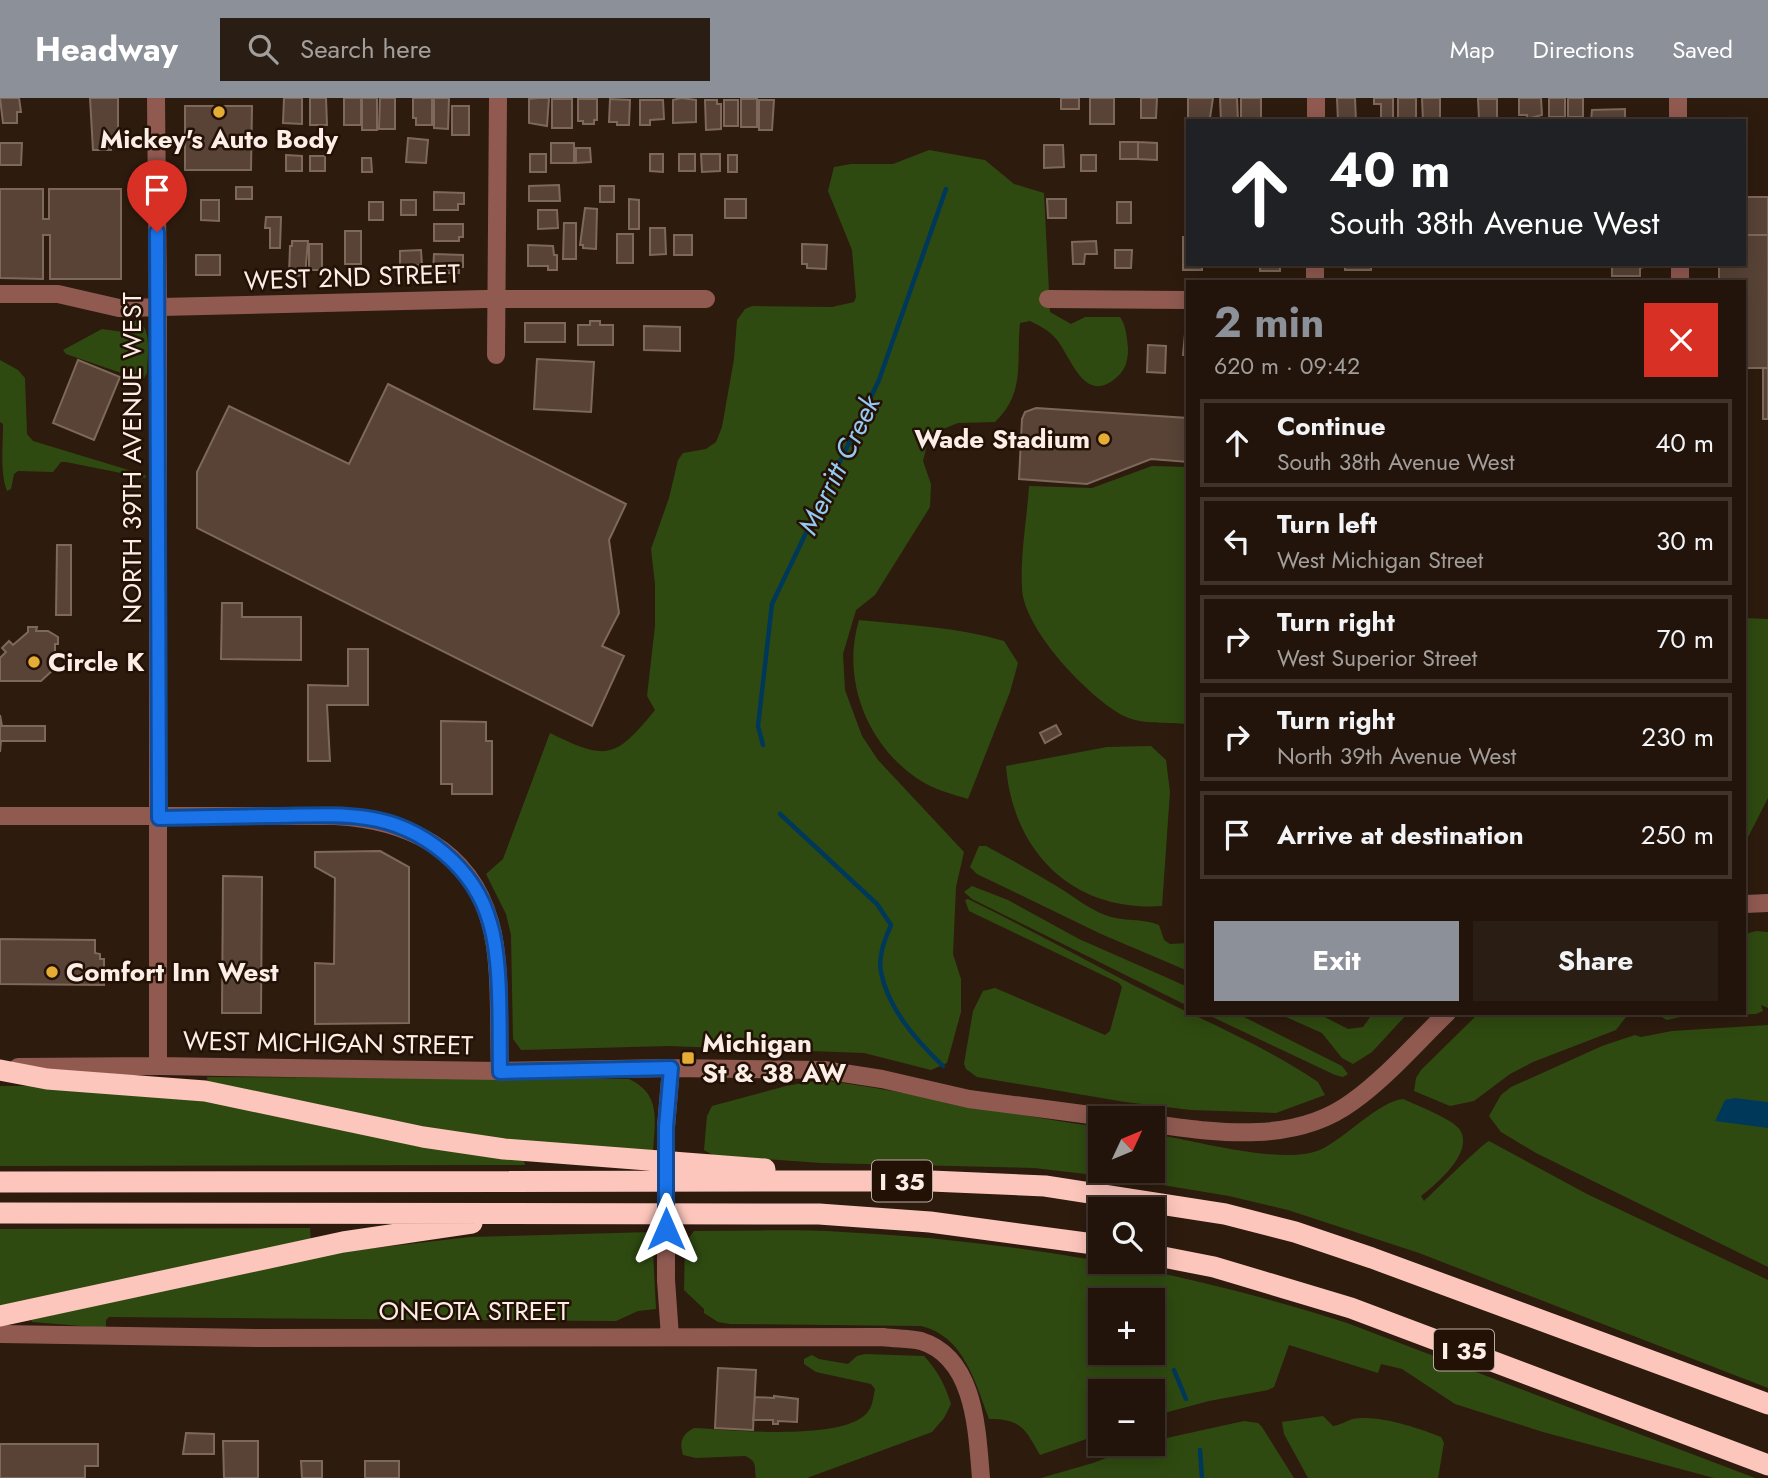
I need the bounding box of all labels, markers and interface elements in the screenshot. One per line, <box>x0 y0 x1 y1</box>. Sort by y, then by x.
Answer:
search box <box>220 18 710 81</box>
text: Headway <box>35 26 178 73</box>
icon: search <box>244 30 282 68</box>
text: Search here <box>300 30 431 68</box>
text: Map <box>1450 32 1495 67</box>
text: Directions <box>1533 32 1634 67</box>
text: Saved <box>1672 32 1733 67</box>
marker: Mickey's Auto Body <box>211 104 227 120</box>
place label: Mickey's Auto Body <box>100 120 338 158</box>
text: 40 m <box>1329 135 1451 205</box>
icon: ahead <box>1214 147 1305 238</box>
pin <box>127 160 187 232</box>
icon: arrive <box>138 171 176 209</box>
text: South 38th Avenue West <box>1329 200 1659 246</box>
street label: WEST 2ND STREET <box>243 254 461 300</box>
street label: NORTH 39TH AVENUE WEST <box>113 292 151 624</box>
text: 2 min <box>1214 292 1324 353</box>
button: close <box>1644 303 1718 377</box>
text: 620 m · 09:42 <box>1214 349 1360 383</box>
water label: Merritt Creek <box>788 387 891 542</box>
text: Continue <box>1277 407 1386 445</box>
place label: Wade Stadium <box>914 420 1090 458</box>
icon: ahead <box>1218 424 1256 462</box>
text: 40 m <box>1655 424 1714 462</box>
marker: Wade Stadium <box>1096 431 1112 447</box>
text: South 38th Avenue West <box>1277 445 1514 479</box>
text: Turn left <box>1277 505 1377 543</box>
icon: left <box>1218 522 1256 560</box>
text: 30 m <box>1656 522 1714 560</box>
text: West Michigan Street <box>1277 543 1483 577</box>
text: Turn right <box>1277 603 1395 641</box>
icon: right <box>1218 620 1256 658</box>
text: 70 m <box>1657 620 1714 658</box>
text: West Superior Street <box>1277 641 1477 675</box>
place label: Circle K <box>48 643 145 681</box>
marker: Circle K <box>26 654 42 670</box>
text: Turn right <box>1277 701 1395 739</box>
icon: right <box>1218 718 1256 756</box>
text: 230 m <box>1641 718 1714 756</box>
text: North 39th Avenue West <box>1277 739 1516 773</box>
icon: arrive <box>1218 816 1256 854</box>
text: Arrive at destination <box>1277 816 1524 854</box>
text: 250 m <box>1641 816 1714 854</box>
button: Exit <box>1214 921 1459 1001</box>
button: Share <box>1473 921 1718 1001</box>
place label: Comfort Inn West <box>66 953 279 991</box>
marker: Comfort Inn West <box>44 964 60 980</box>
street label: WEST MICHIGAN STREET <box>182 1021 474 1065</box>
place label: Michigan St & 38 AW <box>702 1024 846 1092</box>
marker: Michigan St & 38 AW <box>680 1050 696 1066</box>
north arrow <box>1088 1106 1166 1183</box>
map controls <box>1088 1106 1165 1456</box>
road number: I 35 <box>872 1161 932 1202</box>
position arrow <box>629 1192 703 1266</box>
button: search <box>1088 1197 1165 1274</box>
button: + <box>1088 1288 1165 1365</box>
street label: ONEOTA STREET <box>379 1292 569 1330</box>
road number: I 35 <box>1434 1330 1494 1370</box>
button: − <box>1088 1379 1165 1456</box>

